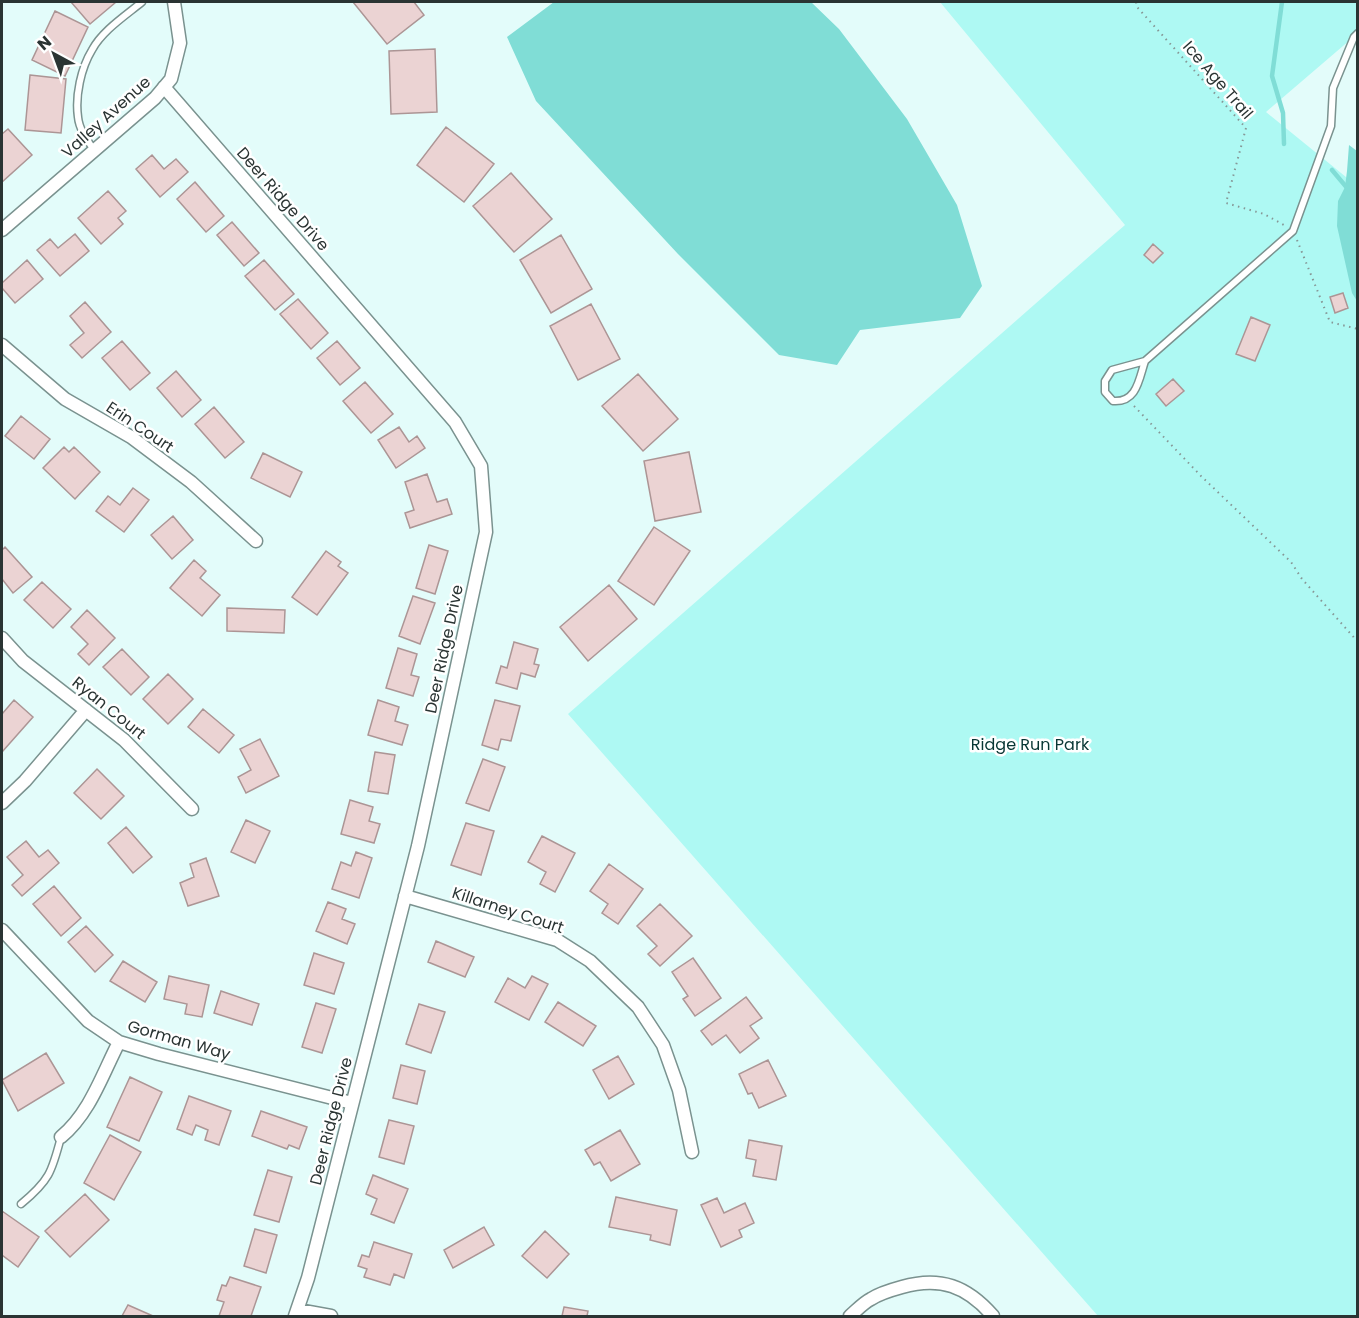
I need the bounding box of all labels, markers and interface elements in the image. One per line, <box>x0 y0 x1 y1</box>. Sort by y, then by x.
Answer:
north arrow <box>24 24 84 84</box>
text: N <box>32 30 57 56</box>
street label: Ice Age Trail <box>1178 36 1258 124</box>
street label: Valley Avenue <box>56 71 156 163</box>
street label: Deer Ridge Drive <box>231 142 335 256</box>
street label: Erin Court <box>102 396 179 458</box>
street label: Deer Ridge Drive <box>419 582 469 715</box>
street label: Ryan Court <box>67 671 151 745</box>
park label: Ridge Run Park <box>971 733 1090 756</box>
street label: Killarney Court <box>449 881 567 939</box>
street label: Gorman Way <box>125 1014 233 1066</box>
street label: Deer Ridge Drive <box>304 1055 358 1187</box>

